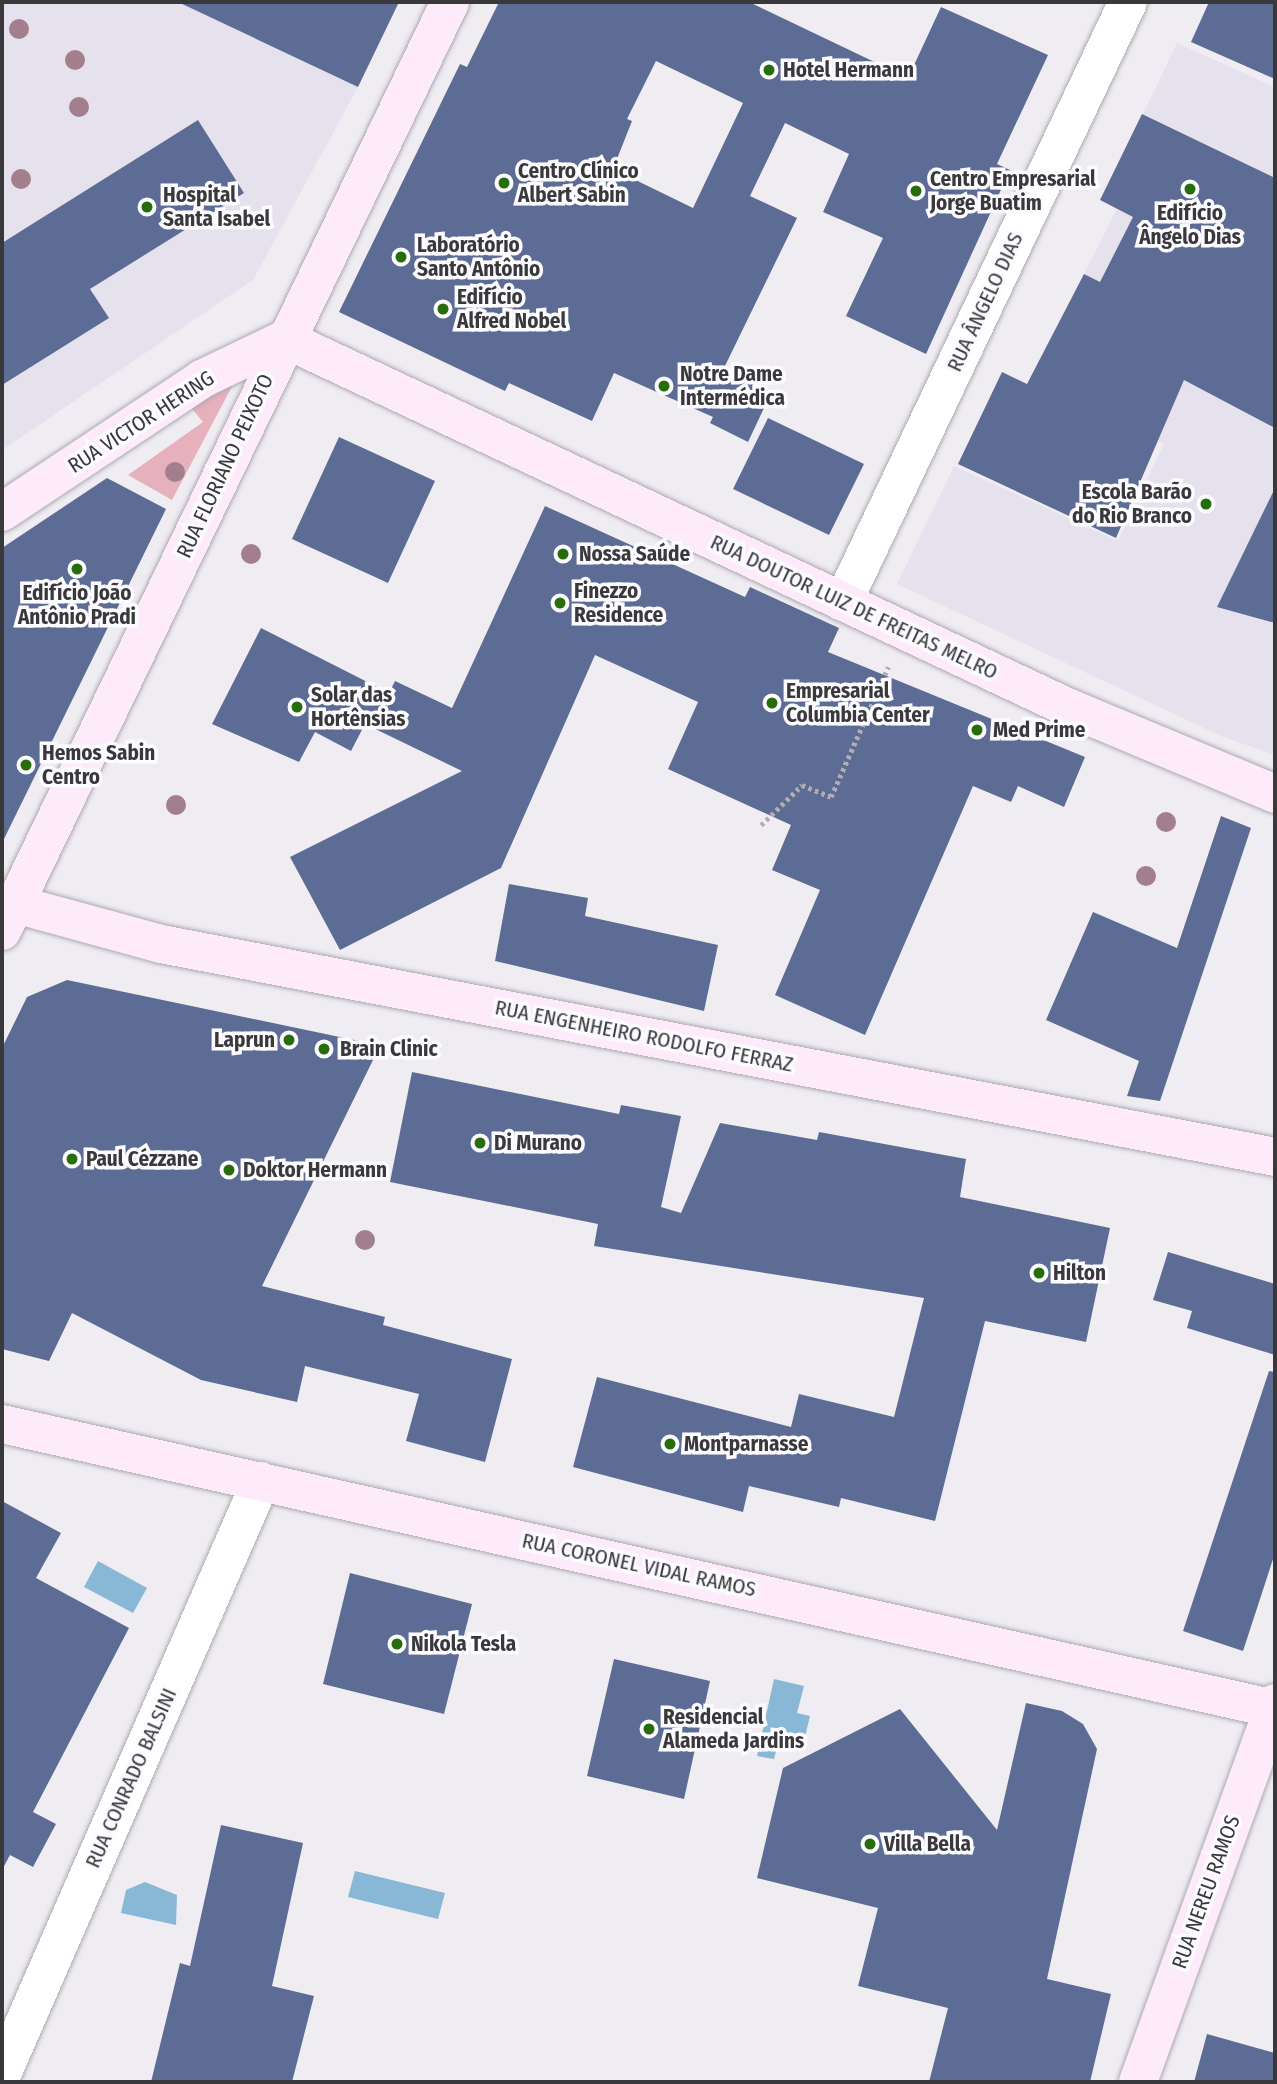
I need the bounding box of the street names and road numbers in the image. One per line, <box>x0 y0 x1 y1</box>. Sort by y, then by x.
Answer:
street label: RUA ÂNGELO DIAS <box>942 228 1028 376</box>
street label: RUA VICTOR HERING <box>63 365 219 479</box>
street label: RUA FLORIANO PEIXOTO <box>171 370 279 562</box>
street label: RUA DOUTOR LUIZ DE FREITAS MELRO <box>706 529 1002 685</box>
street label: RUA ENGENHEIRO RODOLFO FERRAZ <box>493 995 795 1077</box>
street label: RUA CORONEL VIDAL RAMOS <box>520 1528 758 1602</box>
street label: RUA CONRADO BALSINI <box>80 1684 182 1872</box>
street label: RUA NEREU RAMOS <box>1167 1812 1245 1972</box>

